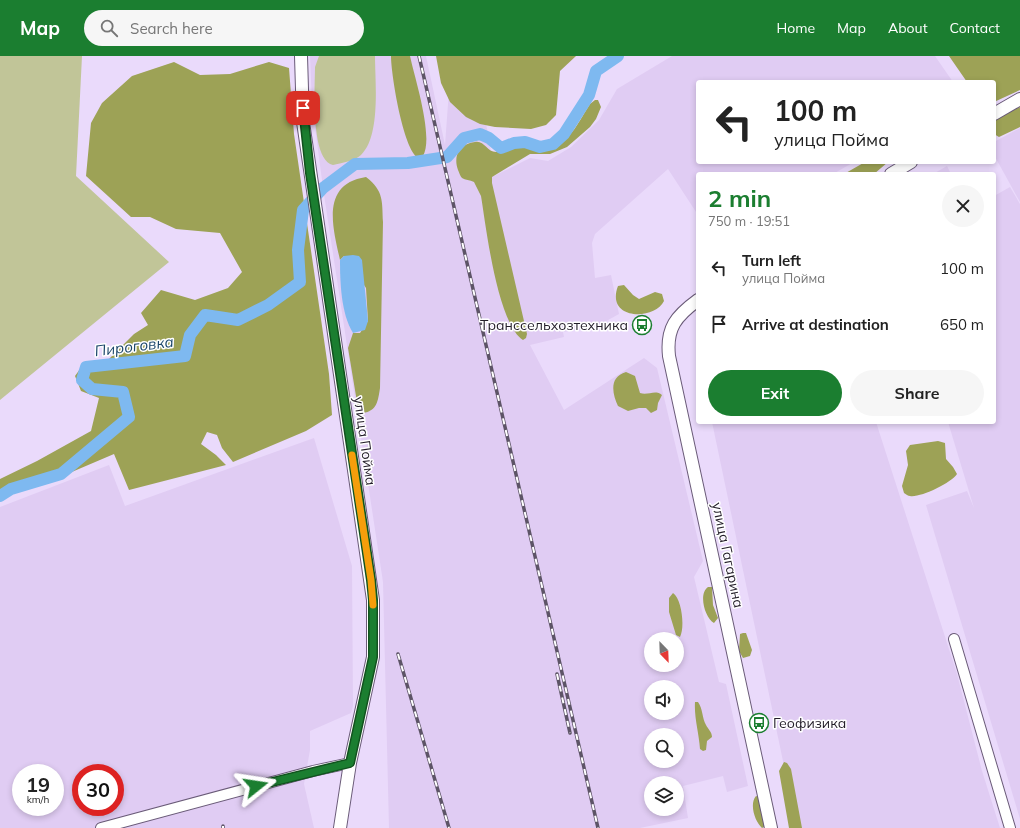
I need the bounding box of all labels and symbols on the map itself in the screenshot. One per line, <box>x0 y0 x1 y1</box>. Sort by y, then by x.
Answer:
pin <box>286 91 320 125</box>
bus stop icon: Транссельхозтехника <box>631 314 653 336</box>
place label: Транссельхозтехника <box>480 316 628 334</box>
water label: Пироговка <box>94 332 174 360</box>
street label: улица Пойма <box>350 395 380 487</box>
street label: улица Гагарина <box>708 501 748 609</box>
north arrow <box>644 632 684 672</box>
bus stop icon: Геофизика <box>748 712 770 734</box>
place label: Геофизика <box>773 714 846 732</box>
speed limit sign: 30 <box>72 764 124 816</box>
position arrow <box>235 765 277 807</box>

